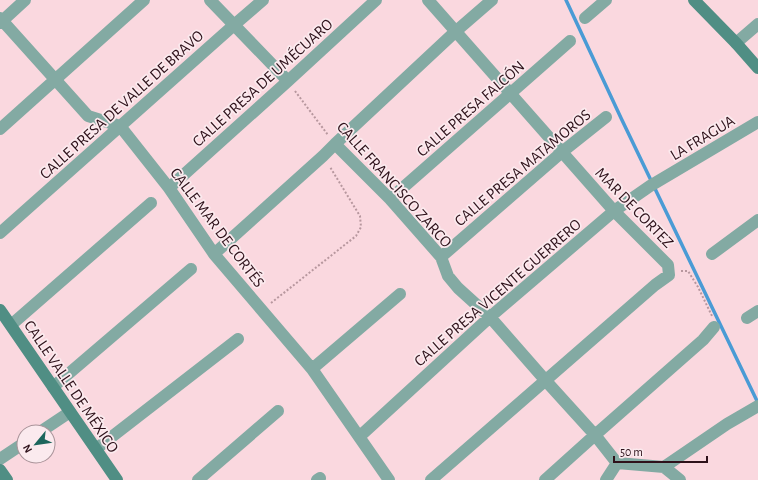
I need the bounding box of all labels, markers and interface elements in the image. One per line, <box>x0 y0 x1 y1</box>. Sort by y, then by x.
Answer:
street label: CALLE PRESA DE UMÉCUARO <box>188 14 336 150</box>
street label: CALLE PRESA DE VALLE DE BRAVO <box>37 27 206 182</box>
street label: CALLE PRESA FALCÓN <box>412 56 528 160</box>
street label: CALLE PRESA MATAMOROS <box>452 106 594 229</box>
street label: LA FRAGUA <box>668 112 737 163</box>
street label: CALLE FRANCISCO ZARCO <box>334 119 455 251</box>
street label: CALLE MAR DE CORTÉS <box>167 164 269 290</box>
street label: MAR DE CORTEZ <box>592 164 676 251</box>
street label: CALLE PRESA VICENTE GUERRERO <box>411 216 584 369</box>
street label: CALLE VALLE DE MÉXICO <box>21 316 123 456</box>
north arrow <box>16 424 56 464</box>
scale bar <box>614 438 707 464</box>
text: N <box>21 443 34 455</box>
text: 50 m <box>620 446 643 458</box>

